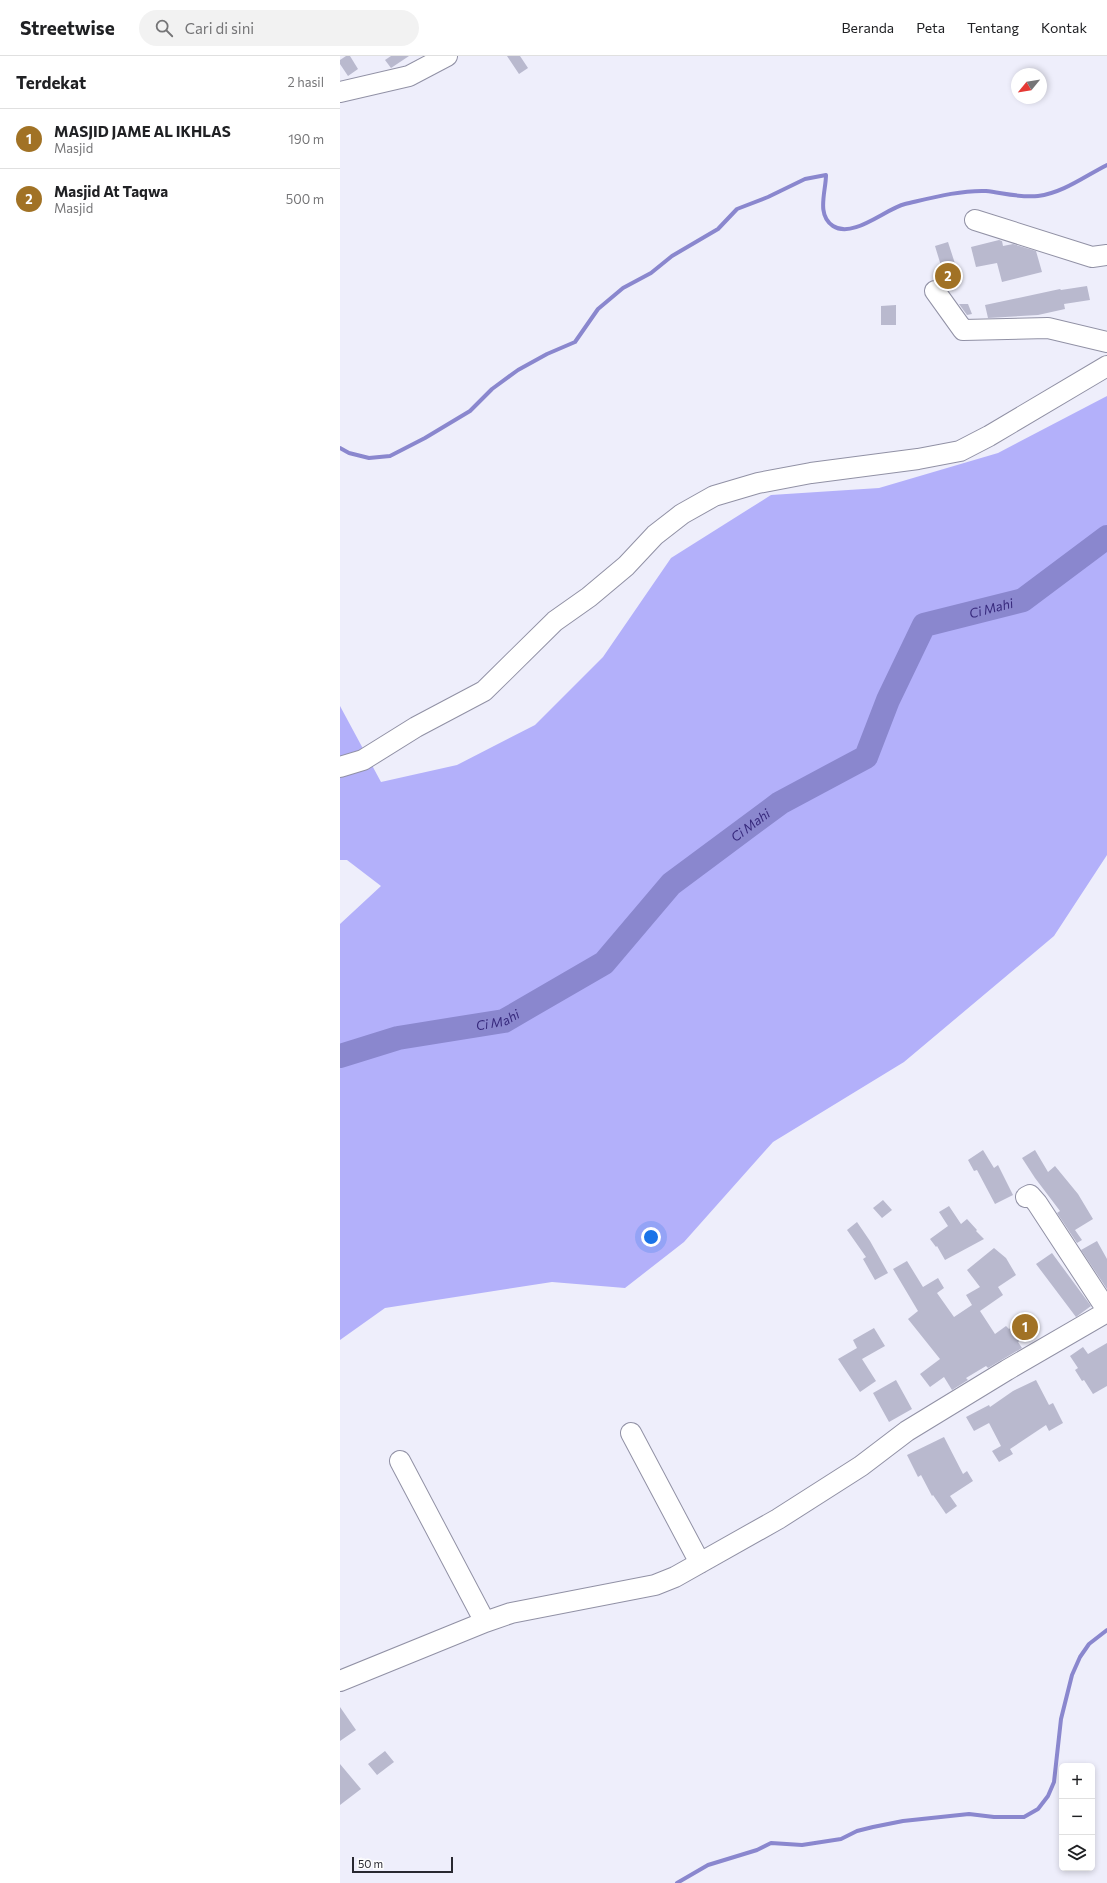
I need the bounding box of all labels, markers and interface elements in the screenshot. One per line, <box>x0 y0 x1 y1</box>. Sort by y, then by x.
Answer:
search box <box>139 10 419 46</box>
text: Streetwise <box>20 16 115 39</box>
icon: search <box>153 17 175 39</box>
text: Cari di sini <box>185 19 254 37</box>
text: Beranda <box>842 19 894 36</box>
text: Peta <box>916 19 945 36</box>
text: Tentang <box>967 19 1019 36</box>
text: Kontak <box>1041 19 1087 36</box>
north arrow <box>1011 68 1047 104</box>
text: Terdekat <box>16 72 86 93</box>
text: 2 hasil <box>287 74 324 90</box>
text: MASJID JAME AL IKHLAS <box>54 122 231 140</box>
text: 1 <box>26 131 32 147</box>
text: 190 m <box>288 131 324 147</box>
text: Masjid <box>54 140 93 156</box>
text: Masjid At Taqwa <box>54 182 168 200</box>
text: 2 <box>25 191 33 207</box>
text: 500 m <box>286 191 324 207</box>
text: Masjid <box>54 200 93 216</box>
pin: 2 <box>935 261 961 291</box>
water label: Ci Mahi <box>967 595 1015 621</box>
water label: Ci Mahi <box>728 805 773 845</box>
water label: Ci Mahi <box>475 1006 523 1033</box>
your location <box>641 1227 661 1247</box>
pin: 1 <box>1012 1312 1038 1342</box>
map controls <box>1059 1763 1095 1871</box>
button: + <box>1059 1763 1095 1799</box>
button: − <box>1059 1799 1095 1835</box>
button: layers <box>1059 1835 1095 1871</box>
scale bar <box>352 1855 453 1874</box>
text: 50 m <box>358 1857 383 1870</box>

